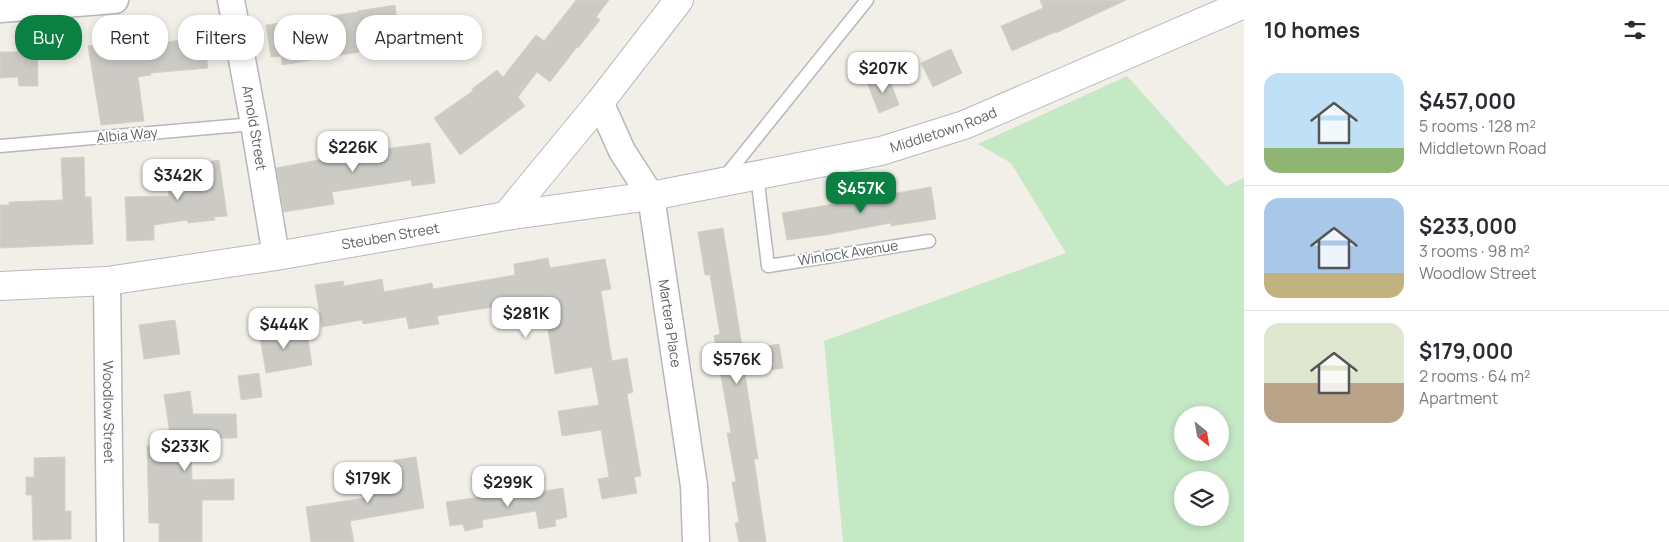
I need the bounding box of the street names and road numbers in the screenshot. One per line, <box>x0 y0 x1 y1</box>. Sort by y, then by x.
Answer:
street label: Arnold Street <box>238 84 272 172</box>
street label: Middletown Road <box>888 102 999 157</box>
street label: Albia Way <box>96 122 159 147</box>
street label: Steuben Street <box>340 218 441 253</box>
street label: Winlock Avenue <box>796 235 899 270</box>
street label: Martera Place <box>654 278 686 369</box>
street label: Woodlow Street <box>99 360 119 464</box>

